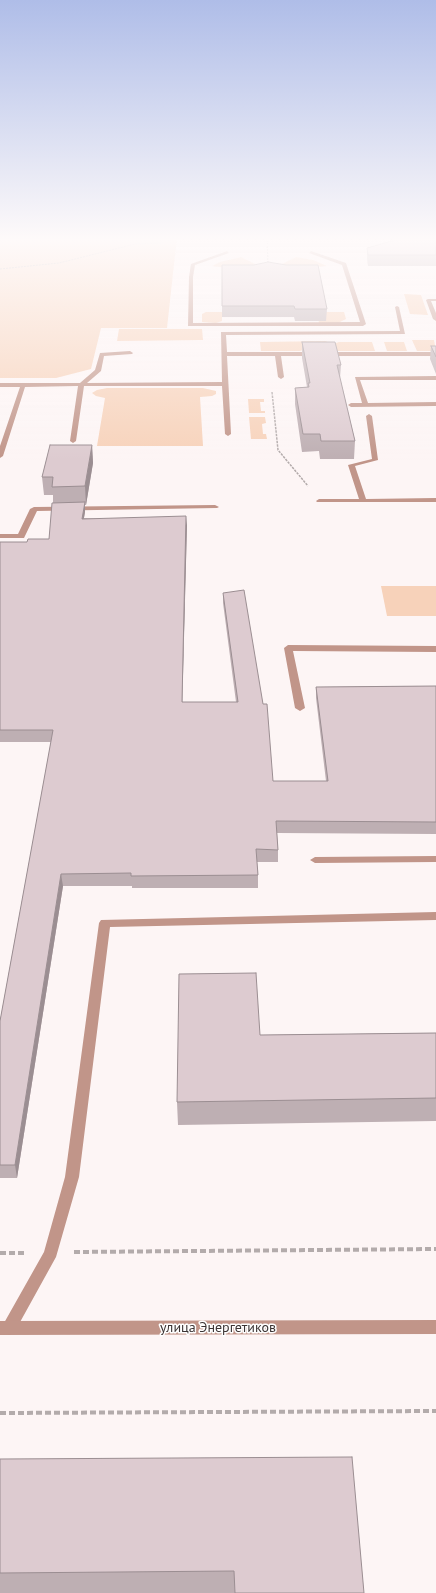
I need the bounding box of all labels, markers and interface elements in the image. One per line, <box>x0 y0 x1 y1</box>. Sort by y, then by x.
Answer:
street label: улица Энергетиков <box>160 1320 276 1336</box>

